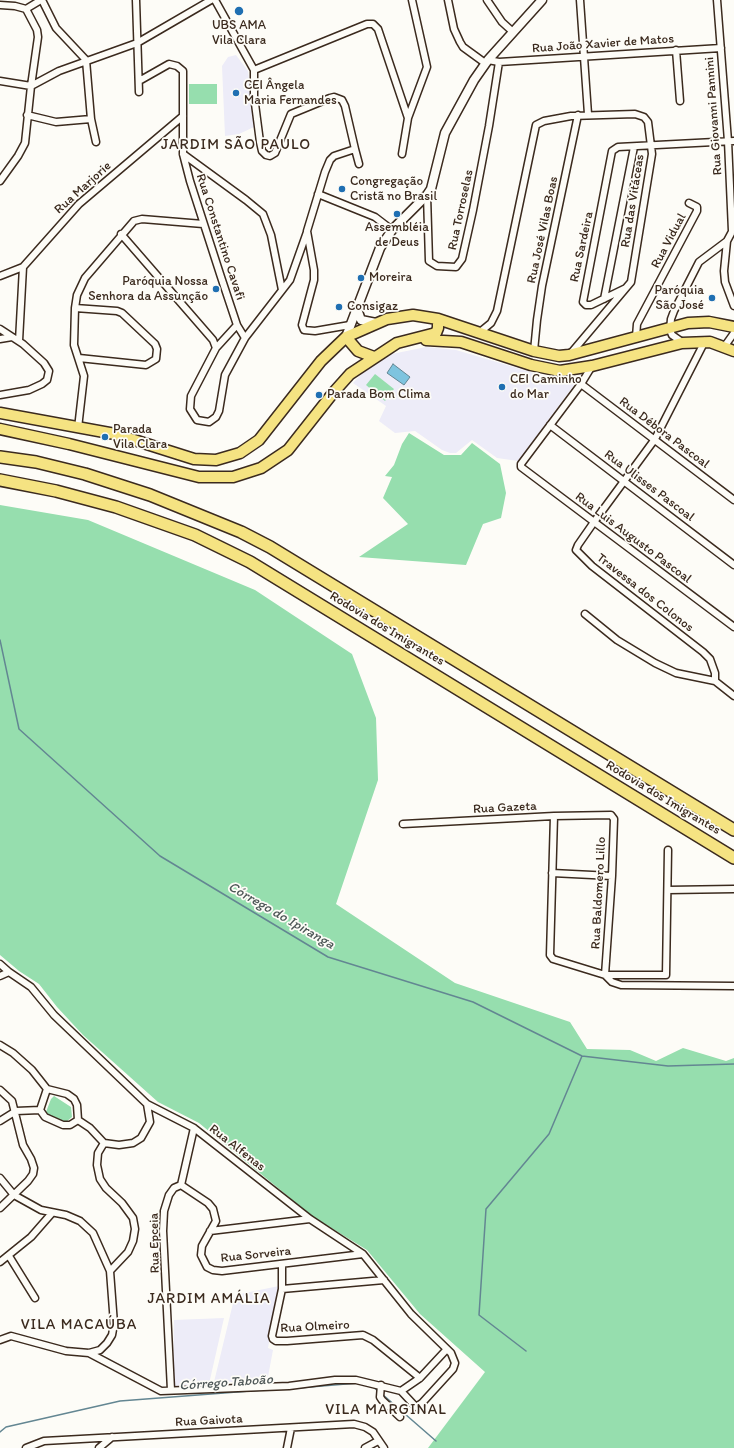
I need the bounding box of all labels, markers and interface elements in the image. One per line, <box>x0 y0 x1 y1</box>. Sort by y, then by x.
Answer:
marker: UBS AMA Vila Clara <box>233 5 245 17</box>
place label: UBS AMA Vila Clara <box>212 18 266 49</box>
street label: Rua João Xavier de Matos <box>531 31 675 57</box>
street label: Rua Giovanni Pannini <box>702 56 726 176</box>
place label: CEI Ângela Maria Fernandes <box>244 78 337 109</box>
marker: CEI Ângela Maria Fernandes <box>231 88 241 98</box>
district label: JARDIM SÃO PAULO <box>161 136 311 154</box>
street label: Rua das Vitáceas <box>618 153 648 249</box>
street label: Rua Marjorie <box>51 158 115 218</box>
street label: Rua Torroselas <box>445 168 477 252</box>
street label: Rua Constantino Cavafi <box>192 172 248 302</box>
place label: Congregação Cristã no Brasil <box>350 174 437 205</box>
street label: Rua José Vilas Boas <box>524 175 562 285</box>
marker: Congregação Cristã no Brasil <box>337 184 347 194</box>
marker: Assembléia de Deus <box>392 209 402 219</box>
street label: Rua Sardeira <box>567 210 597 284</box>
street label: Rua Vidual <box>648 211 690 271</box>
place label: Assembléia de Deus <box>365 220 429 251</box>
place label: Moreira <box>369 270 412 286</box>
marker: Moreira <box>356 273 366 283</box>
place label: Paróquia Nossa Senhora da Assunção <box>88 274 208 305</box>
place label: Paróquia São José <box>655 283 704 314</box>
marker: Paróquia Nossa Senhora da Assunção <box>211 284 221 294</box>
marker: Paróquia São José <box>707 293 717 303</box>
place label: Consigaz <box>347 299 398 315</box>
marker: Consigaz <box>334 302 344 312</box>
place label: CEI Caminho do Mar <box>510 372 582 403</box>
marker: CEI Caminho do Mar <box>497 382 507 392</box>
place label: Parada Bom Clima <box>327 387 430 403</box>
marker: Parada Bom Clima <box>314 390 324 400</box>
street label: Rua Débora Pascoal <box>616 394 712 472</box>
place label: Parada Vila Clara <box>113 422 167 453</box>
marker: Parada Vila Clara <box>100 432 110 442</box>
street label: Rua Ulisses Pascoal <box>601 447 697 525</box>
street label: Rua Luis Augusto Pascoal <box>572 489 694 587</box>
street label: Travessa dos Colonos <box>593 550 697 636</box>
street label: Rodovia dos Imigrantes <box>327 588 447 670</box>
street label: Rodovia dos Imigrantes <box>603 757 723 839</box>
street label: Rua Gazeta <box>473 799 537 817</box>
street label: Rua Baldomero Lillo <box>588 836 610 950</box>
water label: Córrego do Ipiranga <box>225 879 337 953</box>
street label: Rua Alfenas <box>206 1121 268 1175</box>
street label: Rua Epceia <box>147 1213 163 1273</box>
street label: Rua Sorveira <box>220 1244 292 1266</box>
district label: JARDIM AMÁLIA <box>149 1290 269 1308</box>
district label: VILA MACAÚBA <box>21 1316 137 1334</box>
street label: Rua Olmeiro <box>280 1317 350 1337</box>
water label: Córrego Taboão <box>179 1371 273 1395</box>
district label: VILA MARGINAL <box>326 1401 446 1419</box>
street label: Rua Gaivota <box>175 1411 243 1431</box>

